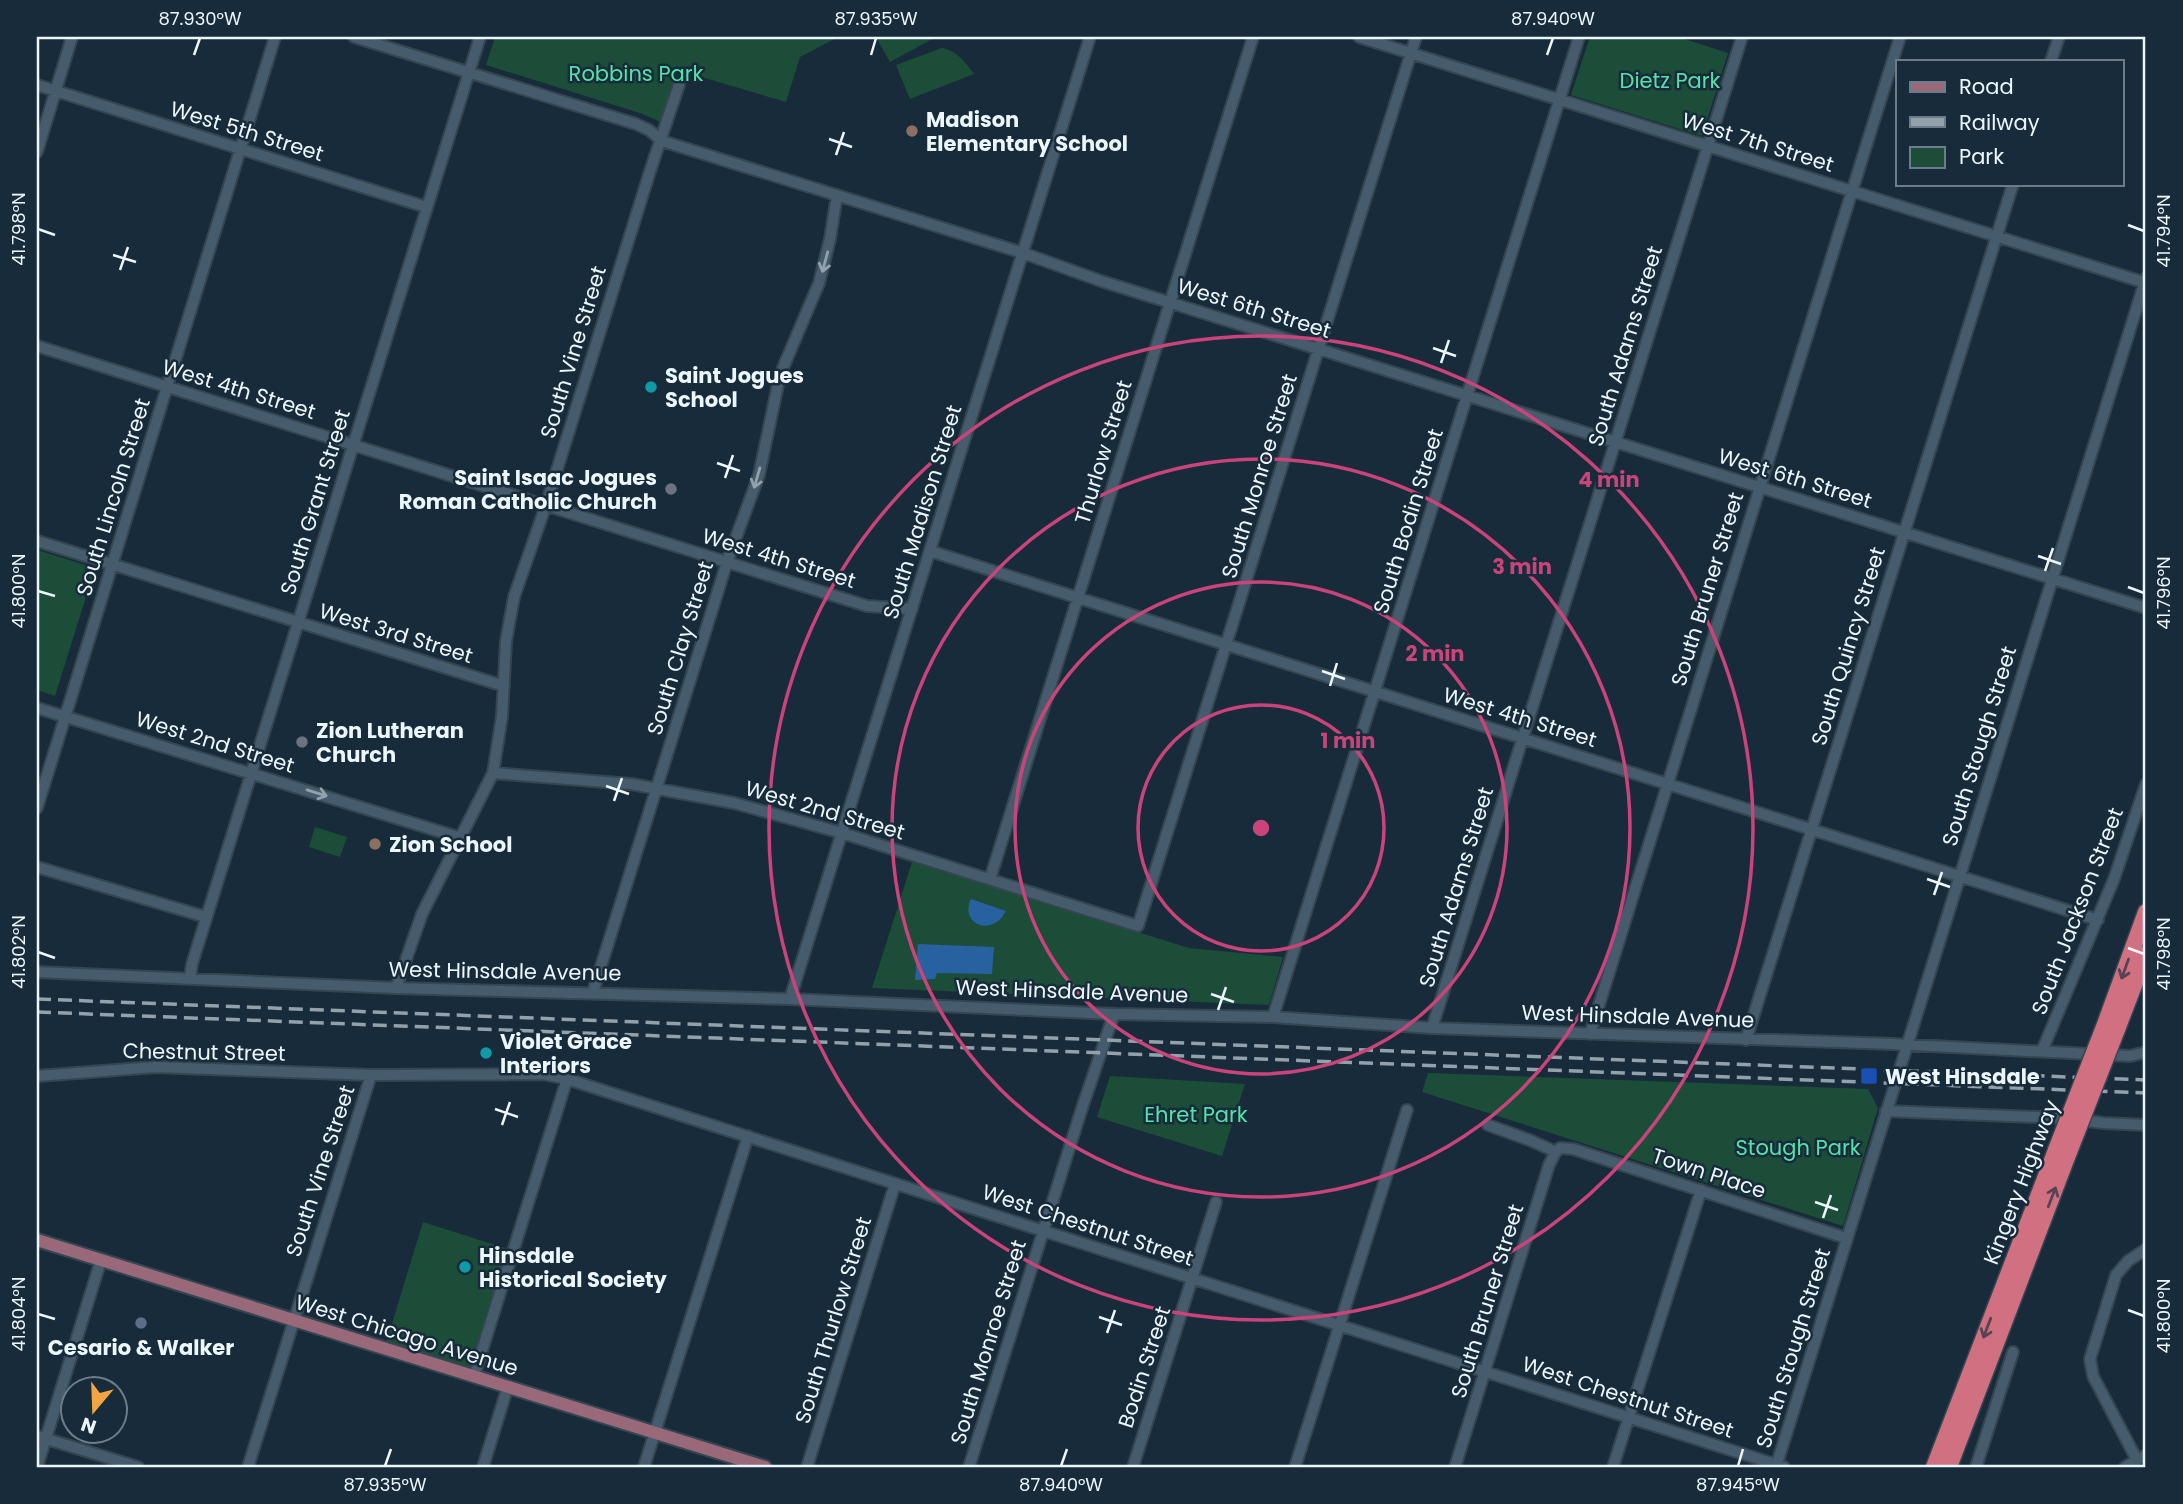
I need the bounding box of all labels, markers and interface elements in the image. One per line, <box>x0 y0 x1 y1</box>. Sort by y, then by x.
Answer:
text: 87.930°W <box>158 6 242 31</box>
text: 87.935°W <box>834 6 918 31</box>
text: 87.940°W <box>1511 6 1595 31</box>
park label: Robbins Park <box>569 59 704 88</box>
legend <box>1896 60 2124 186</box>
park label: Dietz Park <box>1620 66 1721 95</box>
text: Road <box>1959 72 2014 101</box>
street label: West 5th Street <box>167 94 327 168</box>
place label: Madison Elementary School <box>926 105 1128 158</box>
street label: West 7th Street <box>1679 105 1837 179</box>
text: Railway <box>1959 108 2040 137</box>
marker: Madison Elementary School <box>904 123 920 139</box>
text: Park <box>1959 142 2004 171</box>
text: 41.798°N <box>6 192 31 266</box>
text: 41.794°N <box>2151 194 2176 268</box>
street label: South Adams Street <box>1581 242 1669 450</box>
one-way arrow <box>817 251 830 273</box>
street label: South Vine Street <box>533 262 613 442</box>
street label: West 6th Street <box>1174 271 1334 345</box>
street label: West 4th Street <box>159 352 319 426</box>
place label: Saint Jogues School <box>665 361 804 414</box>
street label: South Monroe Street <box>1214 370 1304 582</box>
street label: Thurlow Street <box>1067 377 1139 527</box>
marker: Saint Jogues School <box>643 379 659 395</box>
street label: South Lincoln Street <box>69 395 157 599</box>
street label: South Madison Street <box>876 401 968 623</box>
street label: South Grant Street <box>273 406 357 598</box>
street label: South Bodin Street <box>1366 425 1450 617</box>
street label: West 6th Street <box>1715 441 1875 515</box>
place label: Saint Isaac Jogues Roman Catholic Church <box>399 463 657 516</box>
text: 4 min <box>1578 465 1640 494</box>
one-way arrow <box>750 467 763 489</box>
marker: Saint Isaac Jogues Roman Catholic Church <box>663 481 679 497</box>
street label: South Bruner Street <box>1664 488 1750 690</box>
street label: West 4th Street <box>699 521 859 595</box>
street label: South Quincy Street <box>1804 543 1892 749</box>
text: 3 min <box>1492 552 1552 581</box>
text: 41.800°N <box>6 554 31 628</box>
text: 41.796°N <box>2151 556 2176 630</box>
street label: South Clay Street <box>640 558 720 738</box>
street label: West 3rd Street <box>316 596 476 670</box>
text: 2 min <box>1405 639 1465 668</box>
street label: South Stough Street <box>1935 643 2023 849</box>
street label: West 4th Street <box>1440 680 1600 754</box>
street label: West 2nd Street <box>132 704 298 780</box>
place label: Zion Lutheran Church <box>316 716 464 769</box>
text: 1 min <box>1321 726 1375 755</box>
marker: Zion Lutheran Church <box>294 734 310 750</box>
street label: West 2nd Street <box>742 773 908 847</box>
street label: South Adams Street <box>1412 783 1500 991</box>
one-way arrow <box>306 788 328 801</box>
street label: South Jackson Street <box>2024 803 2130 1019</box>
centre of rings <box>1249 816 1273 840</box>
place label: Zion School <box>389 830 512 859</box>
marker: Zion School <box>367 836 383 852</box>
text: 41.802°N <box>6 915 31 989</box>
text: 41.798°N <box>2151 917 2176 991</box>
street label: West Hinsdale Avenue <box>388 954 622 988</box>
one-way arrow <box>2118 958 2130 980</box>
street label: West Hinsdale Avenue <box>955 972 1189 1010</box>
street label: West Hinsdale Avenue <box>1521 997 1755 1035</box>
place label: Violet Grace Interiors <box>500 1027 632 1080</box>
street label: Chestnut Street <box>122 1036 286 1068</box>
marker: Violet Grace Interiors <box>478 1045 494 1061</box>
place label: West Hinsdale <box>1885 1062 2040 1091</box>
marker: West Hinsdale <box>1859 1066 1879 1086</box>
street label: South Vine Street <box>279 1081 361 1261</box>
street label: Kingery Highway <box>1976 1095 2066 1269</box>
park label: Ehret Park <box>1144 1100 1248 1129</box>
park label: Stough Park <box>1735 1133 1861 1162</box>
street label: Town Place <box>1648 1141 1770 1205</box>
street label: West Chestnut Street <box>979 1177 1197 1273</box>
one-way arrow <box>2046 1187 2059 1209</box>
street label: South Bruner Street <box>1444 1200 1530 1402</box>
street label: South Thurlow Street <box>788 1213 878 1427</box>
street label: South Monroe Street <box>943 1236 1033 1448</box>
place label: Hinsdale Historical Society <box>479 1241 668 1294</box>
street label: South Stough Street <box>1749 1245 1837 1451</box>
marker: Hinsdale Historical Society <box>457 1259 473 1275</box>
text: 41.804°N <box>6 1277 31 1351</box>
text: 41.800°N <box>2151 1279 2176 1353</box>
street label: West Chicago Avenue <box>292 1287 522 1383</box>
street label: Bodin Street <box>1111 1302 1177 1432</box>
marker: Cesario & Walker <box>133 1315 149 1331</box>
one-way arrow <box>1980 1317 1993 1339</box>
place label: Cesario & Walker <box>48 1333 234 1362</box>
street label: West Chestnut Street <box>1519 1349 1737 1445</box>
north arrow <box>60 1374 130 1444</box>
text: N <box>77 1411 100 1441</box>
text: 87.935°W <box>343 1472 427 1497</box>
text: 87.940°W <box>1019 1472 1103 1497</box>
text: 87.945°W <box>1696 1472 1780 1497</box>

